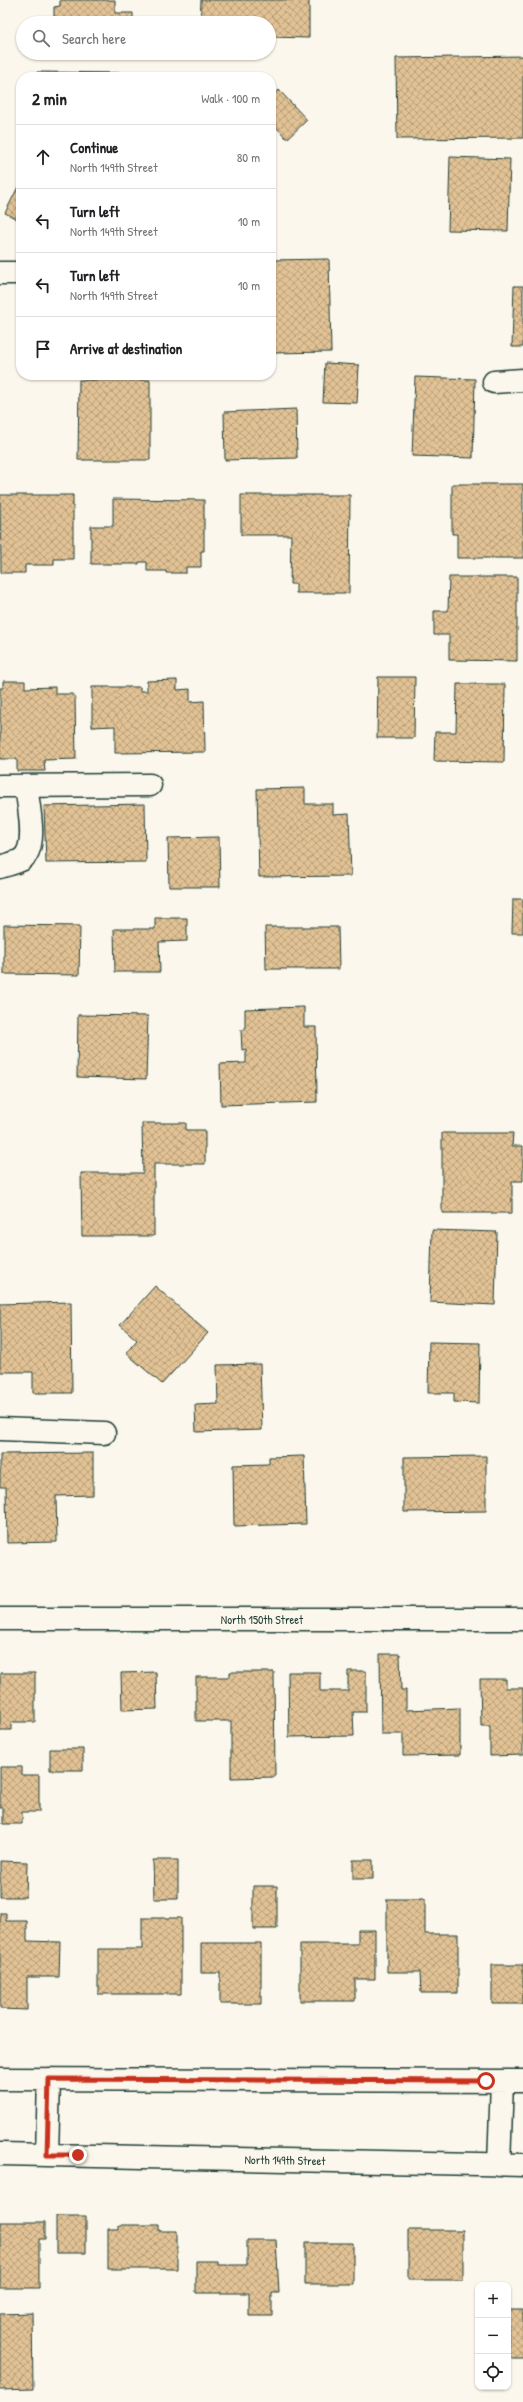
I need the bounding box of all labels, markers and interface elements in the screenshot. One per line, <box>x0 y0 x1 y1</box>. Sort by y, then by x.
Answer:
search box <box>16 16 276 60</box>
icon: search <box>30 27 52 49</box>
text: Search here <box>62 28 126 49</box>
text: 2 min <box>32 87 67 110</box>
text: Walk · 100 m <box>201 89 260 107</box>
text: Continue <box>70 137 118 158</box>
icon: ahead <box>32 146 54 168</box>
text: 80 m <box>237 148 260 166</box>
text: North 149th Street <box>70 158 158 176</box>
text: Turn left <box>70 201 120 222</box>
icon: left <box>32 210 54 232</box>
text: 10 m <box>238 212 260 230</box>
text: North 149th Street <box>70 222 158 240</box>
text: Turn left <box>70 265 120 286</box>
icon: left <box>32 274 54 296</box>
text: 10 m <box>238 276 260 294</box>
text: North 149th Street <box>70 286 158 304</box>
icon: arrive <box>32 338 54 360</box>
text: Arrive at destination <box>70 338 182 359</box>
street label: North 150th Street <box>221 1611 304 1628</box>
route start <box>477 2072 495 2090</box>
route end <box>69 2146 87 2164</box>
street label: North 149th Street <box>244 2151 326 2169</box>
map controls <box>475 2282 511 2390</box>
button: + <box>475 2282 511 2318</box>
button: − <box>475 2318 511 2354</box>
button: locate <box>475 2354 511 2390</box>

